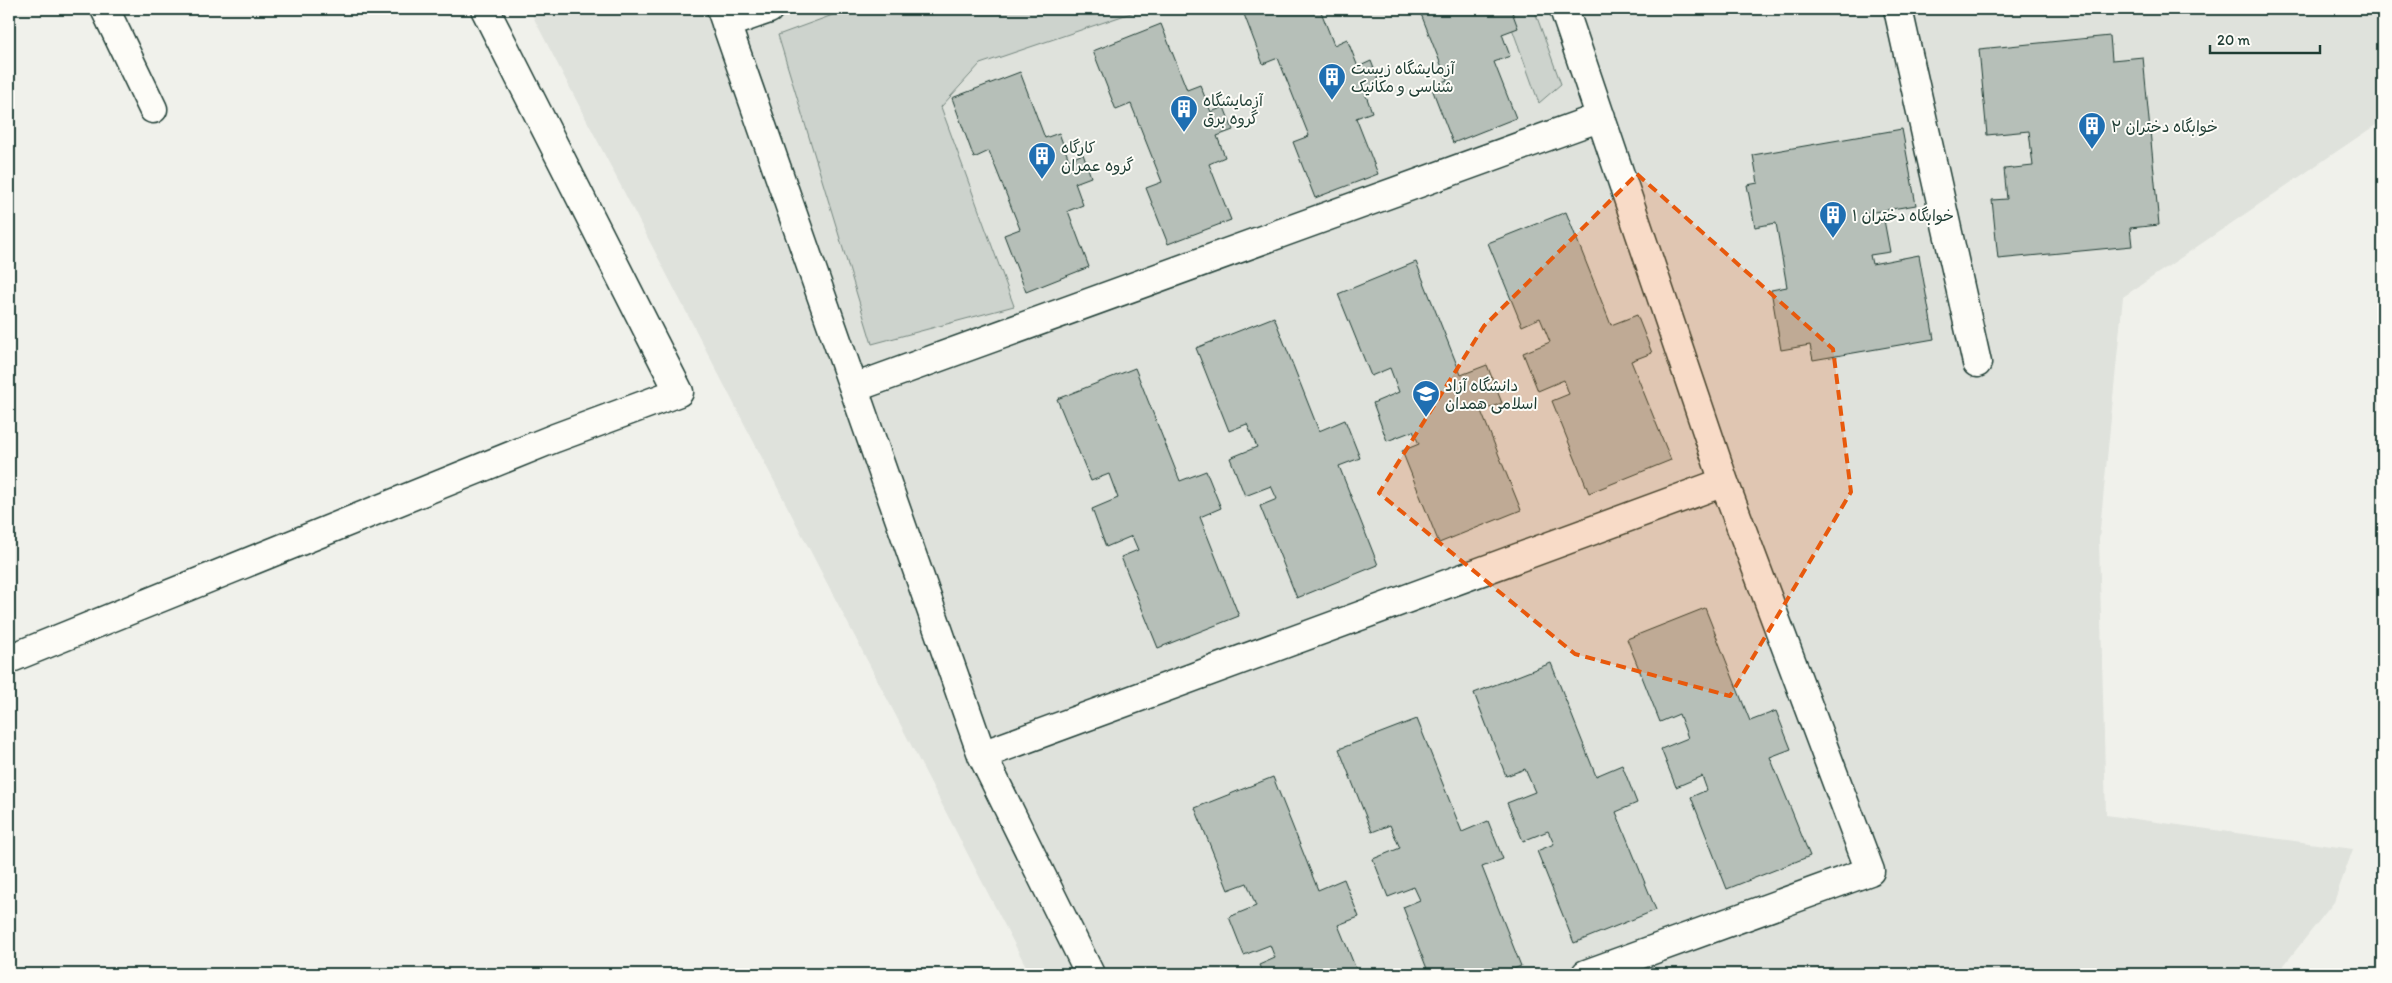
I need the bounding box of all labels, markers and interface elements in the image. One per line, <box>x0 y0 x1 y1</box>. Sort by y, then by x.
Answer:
scale bar <box>2210 22 2320 54</box>
text: 20 m <box>2217 31 2251 49</box>
place label: آزمایشگاه زیست شناسی و مکانیک <box>1351 59 1456 97</box>
building icon: آزمایشگاه زیست شناسی و مکانیک <box>1317 62 1347 101</box>
place label: آزمایشگاه گروه برق <box>1203 91 1264 128</box>
building icon: آزمایشگاه گروه برق <box>1169 94 1199 133</box>
building icon: خوابگاه دختران ۲ <box>2077 111 2107 150</box>
place label: خوابگاه دختران ۲ <box>2111 117 2218 137</box>
place label: کارگاه گروه عمران <box>1061 138 1134 175</box>
building icon: کارگاه گروه عمران <box>1027 141 1057 180</box>
building icon: خوابگاه دختران ۱ <box>1818 200 1848 239</box>
place label: خوابگاه دختران ۱ <box>1852 206 1954 226</box>
place label: دانشگاه آزاد اسلامی همدان <box>1445 376 1537 414</box>
school or university icon: دانشگاه آزاد اسلامی همدان <box>1411 379 1441 418</box>

